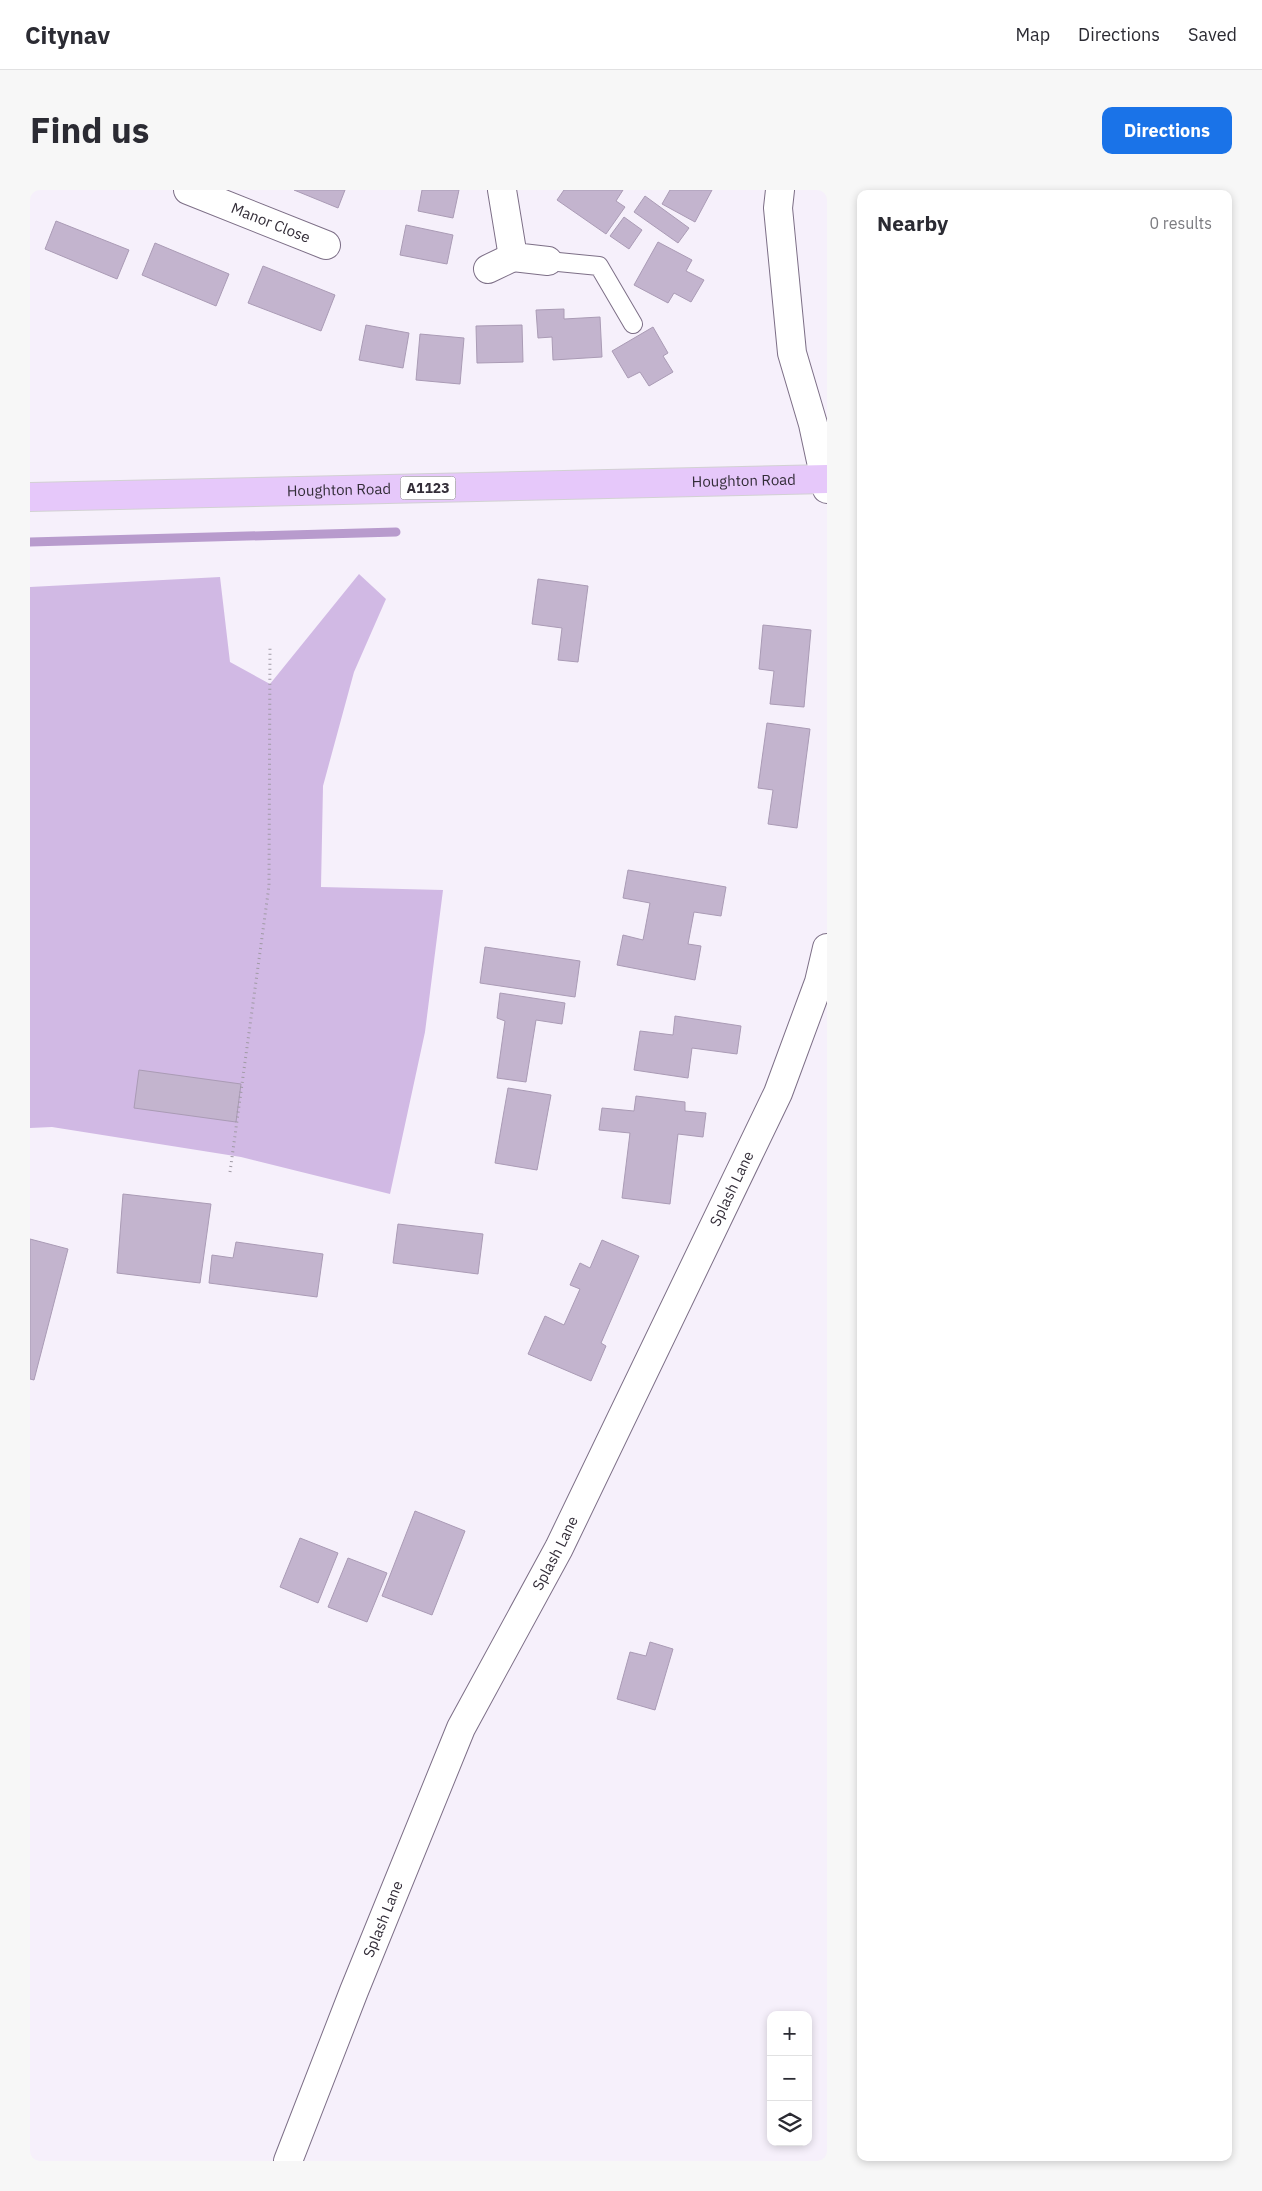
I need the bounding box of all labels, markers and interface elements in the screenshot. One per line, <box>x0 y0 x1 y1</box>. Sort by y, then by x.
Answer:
text: Citynav <box>25 19 110 51</box>
text: Map <box>1015 23 1050 46</box>
text: Directions <box>1078 23 1160 46</box>
text: Saved <box>1188 23 1237 46</box>
text: Find us <box>30 107 149 153</box>
button: Directions <box>1102 107 1232 154</box>
street label: Manor Close <box>229 198 313 247</box>
text: Nearby <box>877 209 948 237</box>
text: 0 results <box>1149 213 1212 233</box>
street label: Houghton Road <box>691 470 796 491</box>
road number: A1123 <box>400 476 456 500</box>
street label: Houghton Road <box>287 479 391 500</box>
street label: Splash Lane <box>705 1148 758 1229</box>
street label: Splash Lane <box>528 1513 582 1593</box>
street label: Splash Lane <box>359 1878 407 1960</box>
map controls <box>767 2011 812 2146</box>
button: + <box>767 2011 812 2056</box>
button: − <box>767 2056 812 2101</box>
button: layers <box>767 2101 812 2146</box>

